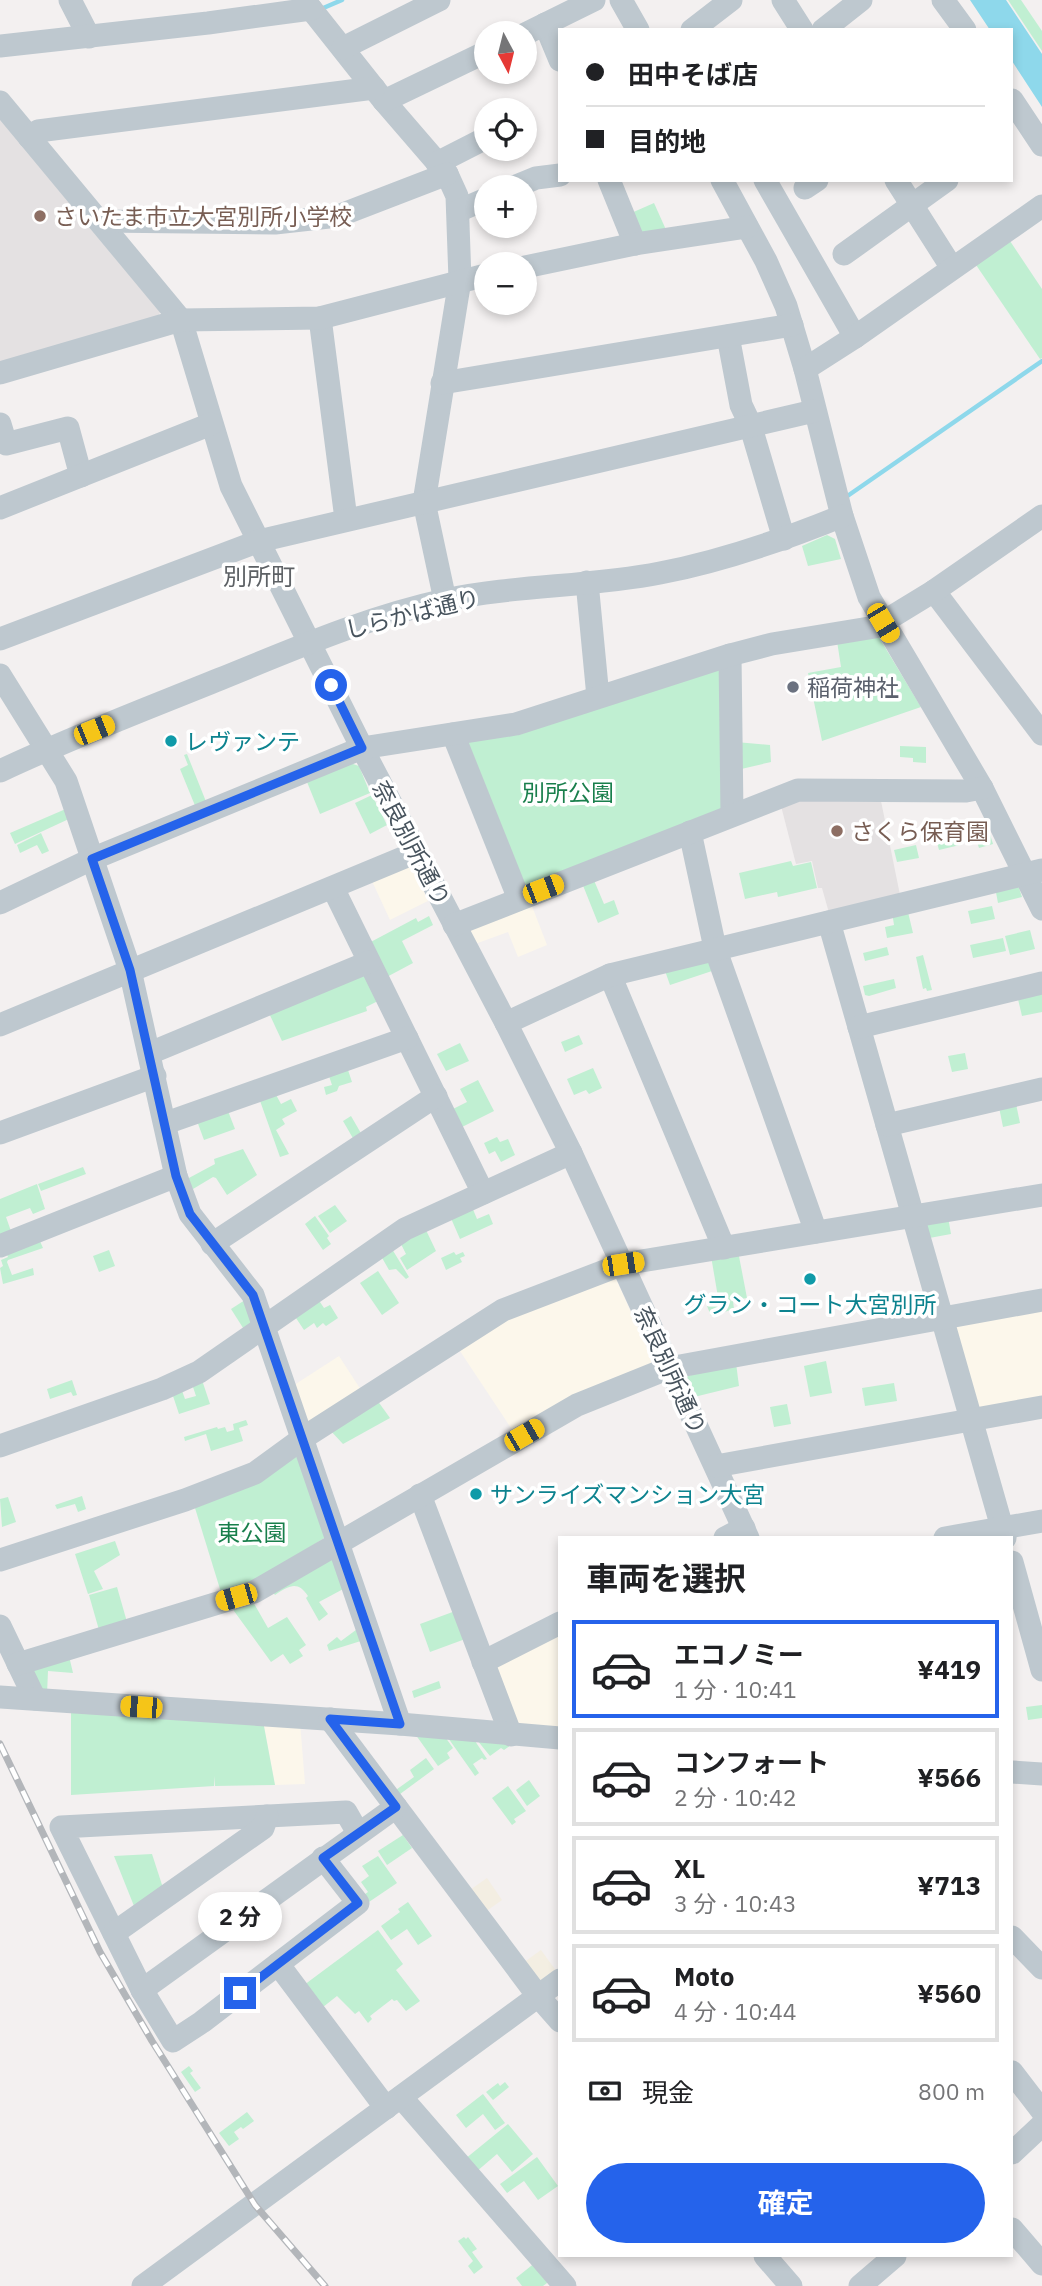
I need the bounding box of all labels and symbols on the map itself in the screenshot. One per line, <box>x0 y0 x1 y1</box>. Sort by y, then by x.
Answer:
north arrow <box>474 21 537 84</box>
place label: さいたま市立大宮別所小学校 <box>54 201 352 231</box>
marker: さいたま市立大宮別所小学校 <box>32 208 48 224</box>
district label: 別所町 <box>223 560 295 592</box>
street label: しらかば通り <box>341 582 483 644</box>
car <box>864 600 903 646</box>
route start <box>315 669 347 701</box>
place label: 稲荷神社 <box>807 672 899 702</box>
marker: 稲荷神社 <box>785 679 801 695</box>
car <box>71 712 118 748</box>
place label: レヴァンテ <box>185 726 300 756</box>
marker: レヴァンテ <box>163 733 179 749</box>
street label: 奈良別所通り <box>366 775 458 911</box>
park label: 別所公園 <box>522 777 614 807</box>
place label: さくら保育園 <box>851 816 989 846</box>
marker: さくら保育園 <box>829 823 845 839</box>
car <box>520 872 567 906</box>
car <box>601 1250 646 1278</box>
marker: グラン・コート大宮別所 <box>802 1271 818 1287</box>
place label: グラン・コート大宮別所 <box>684 1289 937 1319</box>
street label: 奈良別所通り <box>628 1301 714 1439</box>
car <box>501 1415 548 1455</box>
place label: サンライズマンション大宮 <box>490 1479 765 1509</box>
marker: サンライズマンション大宮 <box>468 1486 484 1502</box>
park label: 東公園 <box>218 1517 287 1547</box>
car <box>213 1581 260 1613</box>
car <box>120 1695 163 1719</box>
callout: 2 分 <box>198 1892 282 1940</box>
route end <box>224 1977 256 2009</box>

